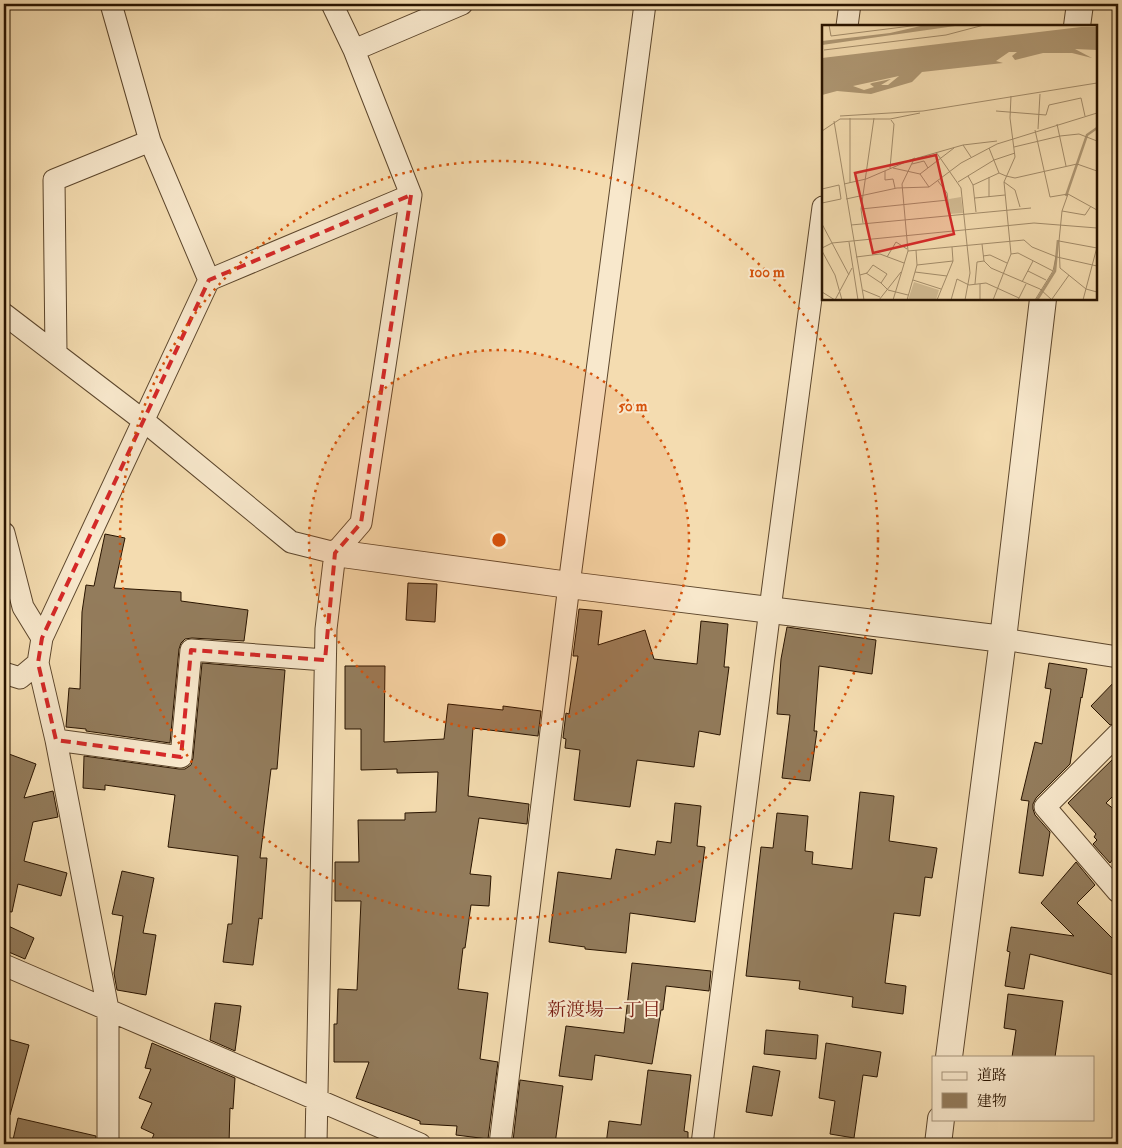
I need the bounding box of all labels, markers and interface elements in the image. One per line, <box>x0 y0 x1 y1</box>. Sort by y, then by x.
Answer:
inset map <box>822 25 1097 300</box>
text: 100 m <box>749 263 785 282</box>
text: 50 m <box>619 397 648 416</box>
centre of rings <box>490 531 508 549</box>
district label: 新渡場一丁目 <box>547 998 661 1022</box>
legend <box>932 1056 1094 1120</box>
text: 道路 <box>977 1066 1007 1085</box>
text: 建物 <box>977 1092 1007 1111</box>

